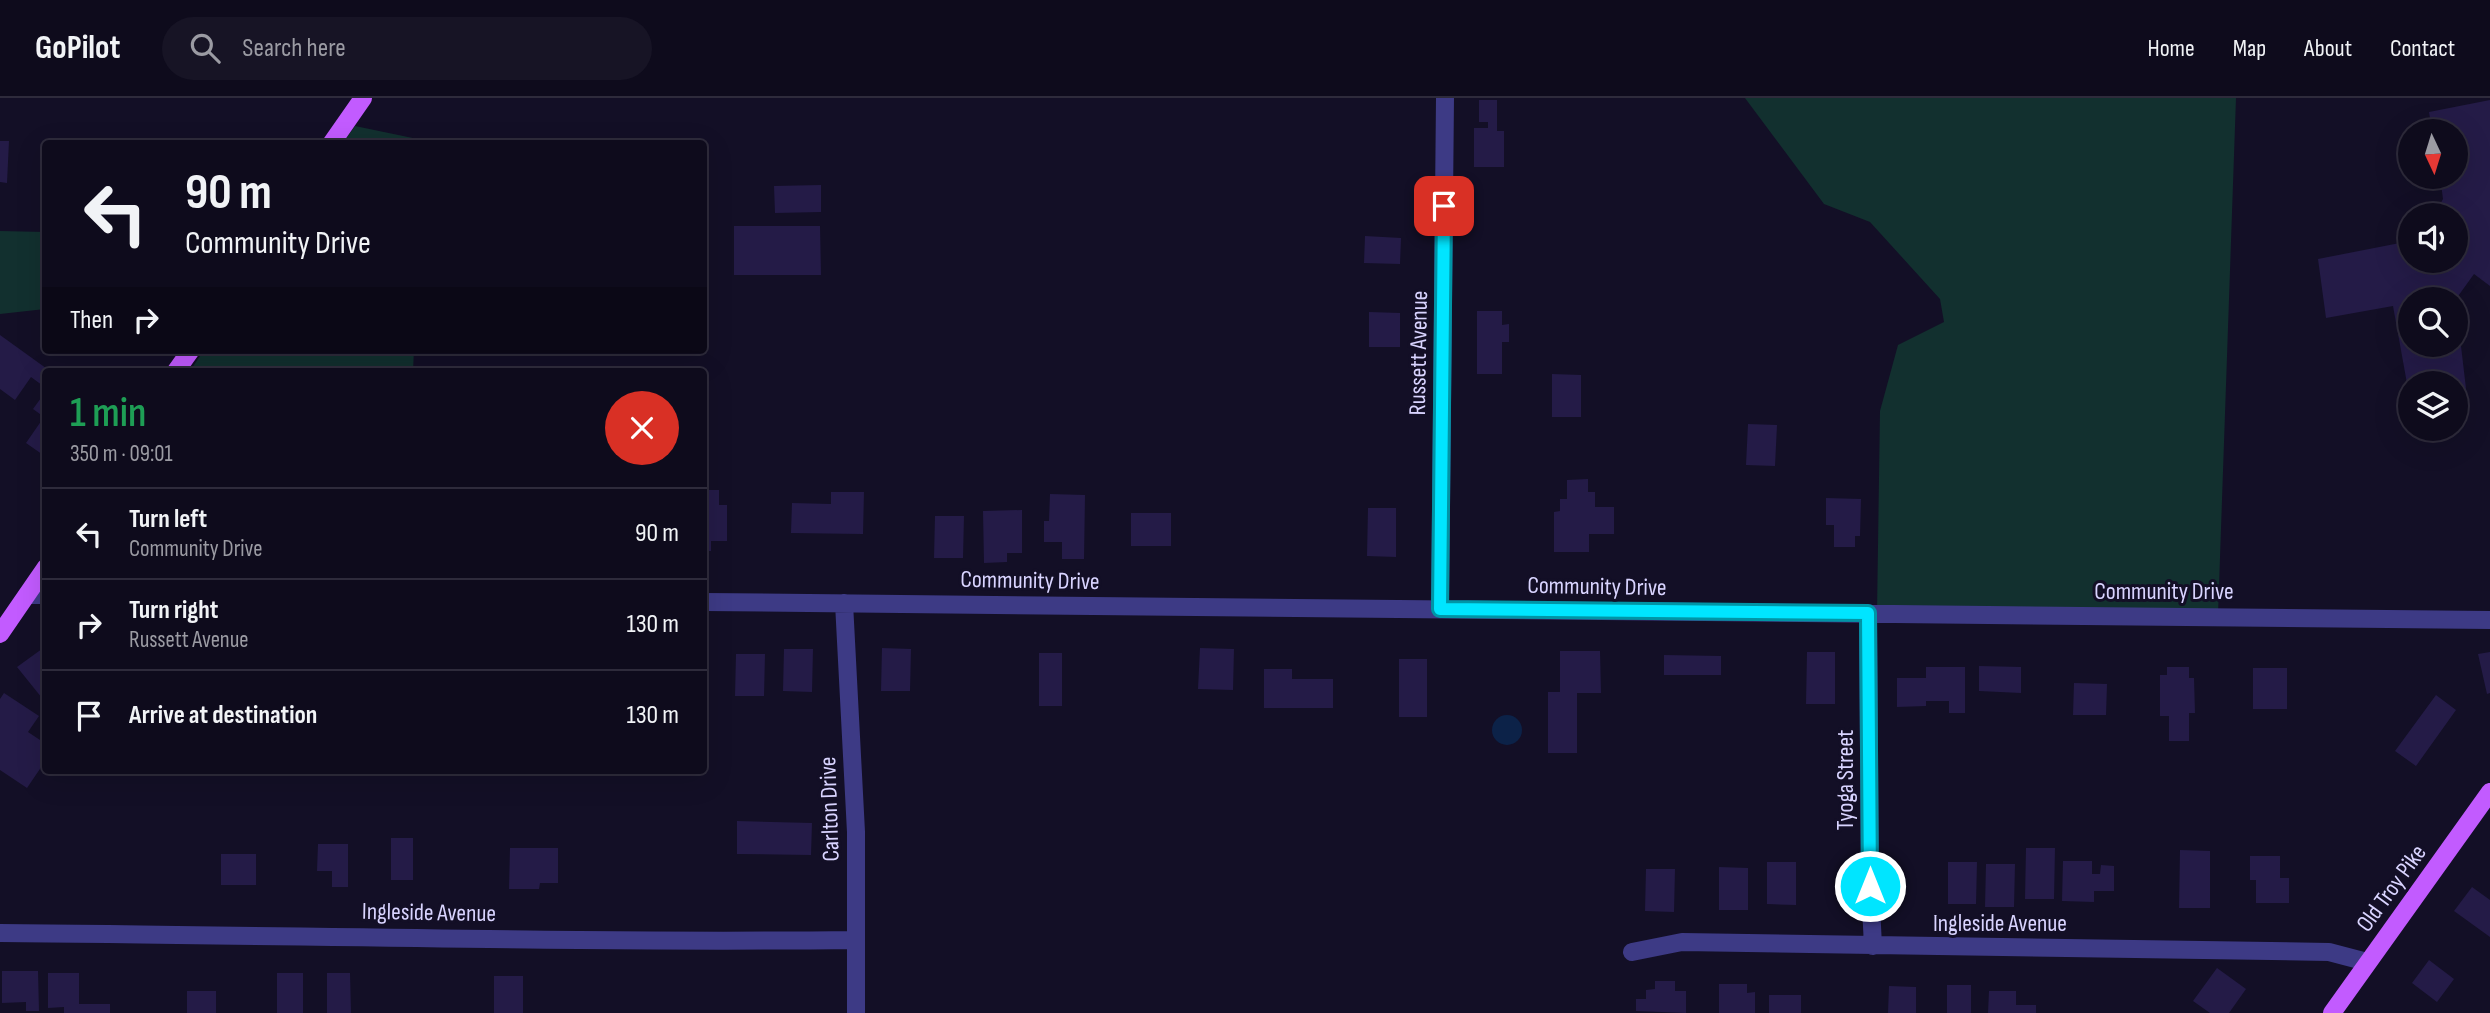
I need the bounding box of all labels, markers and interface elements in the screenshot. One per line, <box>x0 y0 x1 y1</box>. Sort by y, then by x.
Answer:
search box <box>162 17 652 80</box>
text: GoPilot <box>35 28 120 68</box>
icon: search <box>186 29 224 67</box>
text: Search here <box>242 33 346 64</box>
text: Home <box>2147 34 2195 63</box>
text: Map <box>2233 34 2266 63</box>
text: About <box>2304 34 2352 63</box>
text: Contact <box>2390 34 2455 63</box>
north arrow <box>2398 119 2468 189</box>
map controls <box>2398 119 2468 441</box>
text: 90 m <box>185 164 272 223</box>
icon: left <box>70 168 161 259</box>
pin <box>1414 176 1474 236</box>
icon: arrive <box>1425 187 1463 225</box>
button: sound <box>2398 203 2468 273</box>
text: Community Drive <box>185 224 371 263</box>
button: search <box>2398 287 2468 357</box>
street label: Russett Avenue <box>1403 290 1434 416</box>
icon: right <box>127 301 165 339</box>
text: Then <box>70 305 113 336</box>
button: layers <box>2398 371 2468 441</box>
text: 1 min <box>70 388 146 439</box>
button: close <box>605 391 679 465</box>
text: 350 m · 09:01 <box>70 440 173 468</box>
text: Turn left <box>129 504 207 535</box>
icon: left <box>70 515 108 553</box>
text: 90 m <box>635 518 679 549</box>
text: Community Drive <box>129 535 263 563</box>
street label: Community Drive <box>960 565 1100 596</box>
street label: Community Drive <box>1527 571 1667 602</box>
street label: Community Drive <box>2094 577 2234 606</box>
text: Turn right <box>129 595 218 626</box>
icon: right <box>70 606 108 644</box>
text: 130 m <box>627 609 679 640</box>
text: Russett Avenue <box>129 626 249 654</box>
icon: arrive <box>70 697 108 735</box>
text: Arrive at destination <box>129 700 317 731</box>
text: 130 m <box>627 700 679 731</box>
street label: Tyoga Street <box>1831 730 1860 830</box>
street label: Carlton Drive <box>813 756 846 862</box>
street label: Old Troy Pike <box>2350 839 2433 937</box>
position arrow <box>1833 849 1907 923</box>
street label: Ingleside Avenue <box>362 897 496 928</box>
street label: Ingleside Avenue <box>1933 909 2067 938</box>

